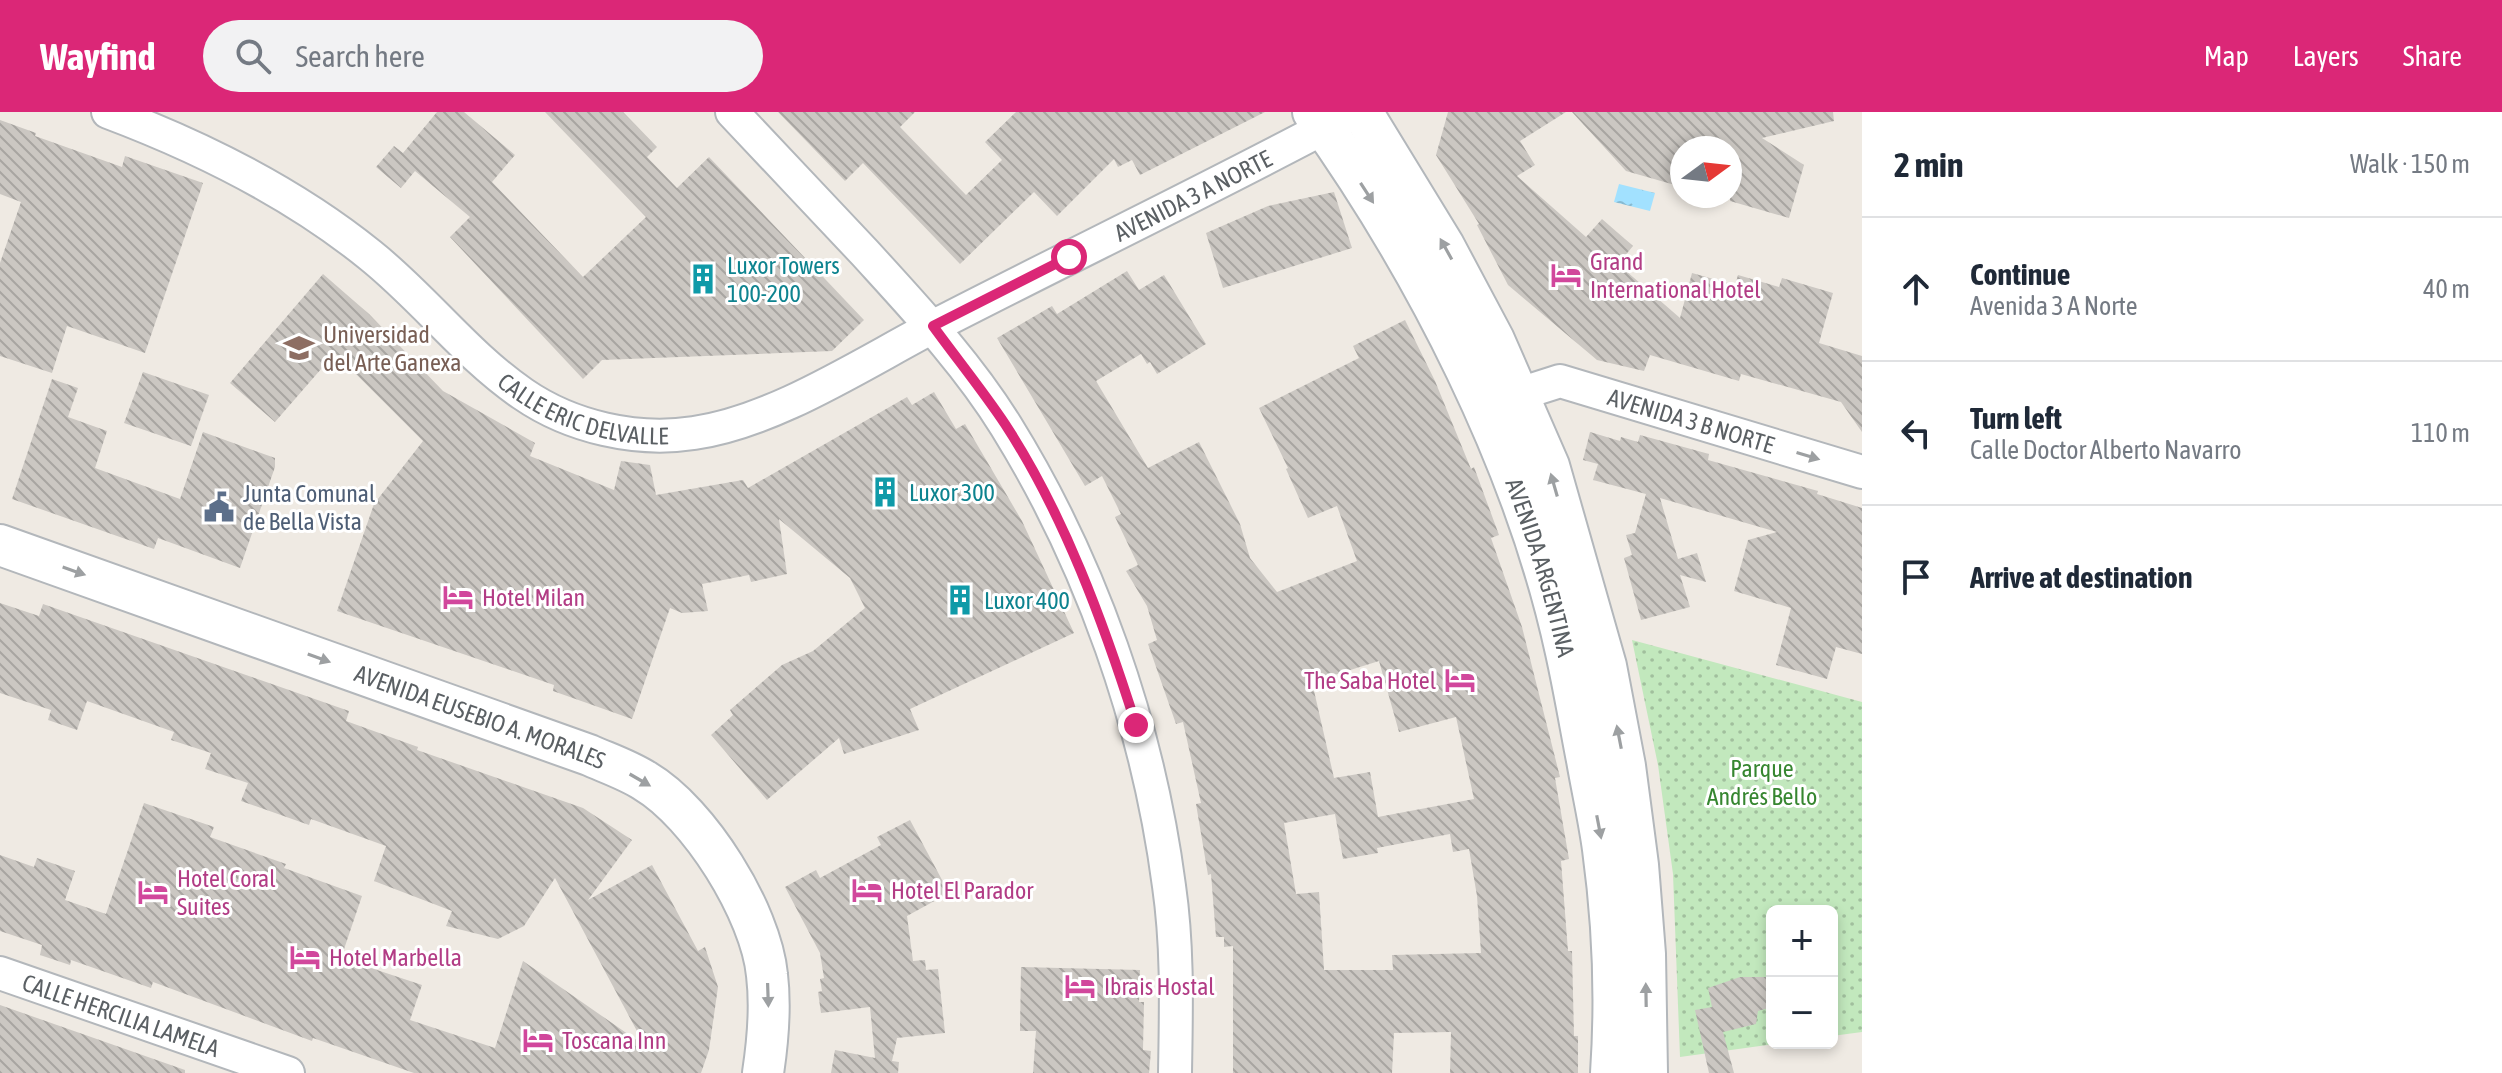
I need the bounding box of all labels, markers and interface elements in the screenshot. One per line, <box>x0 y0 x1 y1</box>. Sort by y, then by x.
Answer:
search box <box>203 20 763 92</box>
icon: search <box>231 34 275 78</box>
text: Wayfind <box>40 35 155 78</box>
text: Search here <box>295 39 425 73</box>
text: Map <box>2204 40 2249 72</box>
text: Layers <box>2293 40 2359 72</box>
text: Share <box>2403 40 2462 72</box>
north arrow <box>1670 136 1742 208</box>
street label: AVENIDA 3 A NORTE <box>1110 144 1276 246</box>
text: 2 min <box>1894 145 1963 184</box>
text: Walk · 150 m <box>2350 149 2470 179</box>
one-way arrow <box>1360 183 1375 204</box>
one-way arrow <box>1439 238 1453 261</box>
route start <box>1051 239 1087 275</box>
place label: Grand International Hotel <box>1590 248 1761 303</box>
place label: Luxor Towers 100-200 <box>727 252 840 307</box>
text: Continue <box>1970 257 2070 291</box>
hotel icon: Grand International Hotel <box>1549 258 1583 292</box>
building icon: Luxor Towers 100-200 <box>686 262 720 296</box>
icon: ahead <box>1894 267 1938 311</box>
text: 40 m <box>2423 274 2470 304</box>
text: Avenida 3 A Norte <box>1970 291 2138 321</box>
place label: Universidad del Arte Ganexa <box>323 321 461 376</box>
school or university icon: Universidad del Arte Ganexa <box>282 331 316 365</box>
street label: CALLE ERIC DELVALLE <box>493 367 669 449</box>
street label: AVENIDA 3 B NORTE <box>1605 383 1778 458</box>
text: Turn left <box>1970 401 2062 435</box>
icon: left <box>1894 411 1938 455</box>
text: 110 m <box>2411 418 2470 448</box>
text: Calle Doctor Alberto Navarro <box>1970 435 2241 465</box>
one-way arrow <box>1796 450 1820 463</box>
one-way arrow <box>1547 473 1560 497</box>
street label: AVENIDA ARGENTINA <box>1501 474 1580 660</box>
building icon: Luxor 300 <box>868 475 902 509</box>
place label: Luxor 300 <box>909 479 995 506</box>
place label: Junta Comunal de Bella Vista <box>243 480 376 535</box>
public building icon: Junta Comunal de Bella Vista <box>202 490 236 524</box>
icon: arrive <box>1894 555 1938 599</box>
text: Arrive at destination <box>1970 560 2192 594</box>
one-way arrow <box>62 566 86 578</box>
hotel icon: Hotel Milan <box>441 580 475 614</box>
building icon: Luxor 400 <box>943 583 977 617</box>
place label: Hotel Milan <box>482 584 585 611</box>
place label: Luxor 400 <box>984 587 1070 614</box>
one-way arrow <box>307 653 331 665</box>
street label: AVENIDA EUSEBIO A. MORALES <box>351 659 610 774</box>
hotel icon: The Saba Hotel <box>1443 663 1477 697</box>
place label: The Saba Hotel <box>1304 667 1437 694</box>
route end <box>1118 707 1154 743</box>
one-way arrow <box>1613 724 1625 749</box>
park label: Parque Andrés Bello <box>1707 755 1817 810</box>
one-way arrow <box>629 773 651 787</box>
one-way arrow <box>1593 814 1606 839</box>
place label: Hotel Coral Suites <box>177 865 276 920</box>
hotel icon: Hotel El Parador <box>850 873 884 907</box>
hotel icon: Hotel Coral Suites <box>136 875 170 909</box>
place label: Hotel El Parador <box>891 877 1034 904</box>
map controls <box>1766 905 1838 1049</box>
button: + <box>1766 905 1838 977</box>
hotel icon: Hotel Marbella <box>288 940 322 974</box>
place label: Hotel Marbella <box>329 944 462 971</box>
street label: CALLE HERCILIA LAMELA <box>19 968 223 1062</box>
hotel icon: Ibrais Hostal <box>1063 969 1097 1003</box>
place label: Ibrais Hostal <box>1104 973 1215 1000</box>
button: − <box>1766 977 1838 1049</box>
one-way arrow <box>1640 982 1653 1007</box>
one-way arrow <box>762 983 774 1008</box>
hotel icon: Toscana Inn <box>521 1023 555 1057</box>
place label: Toscana Inn <box>562 1027 666 1054</box>

